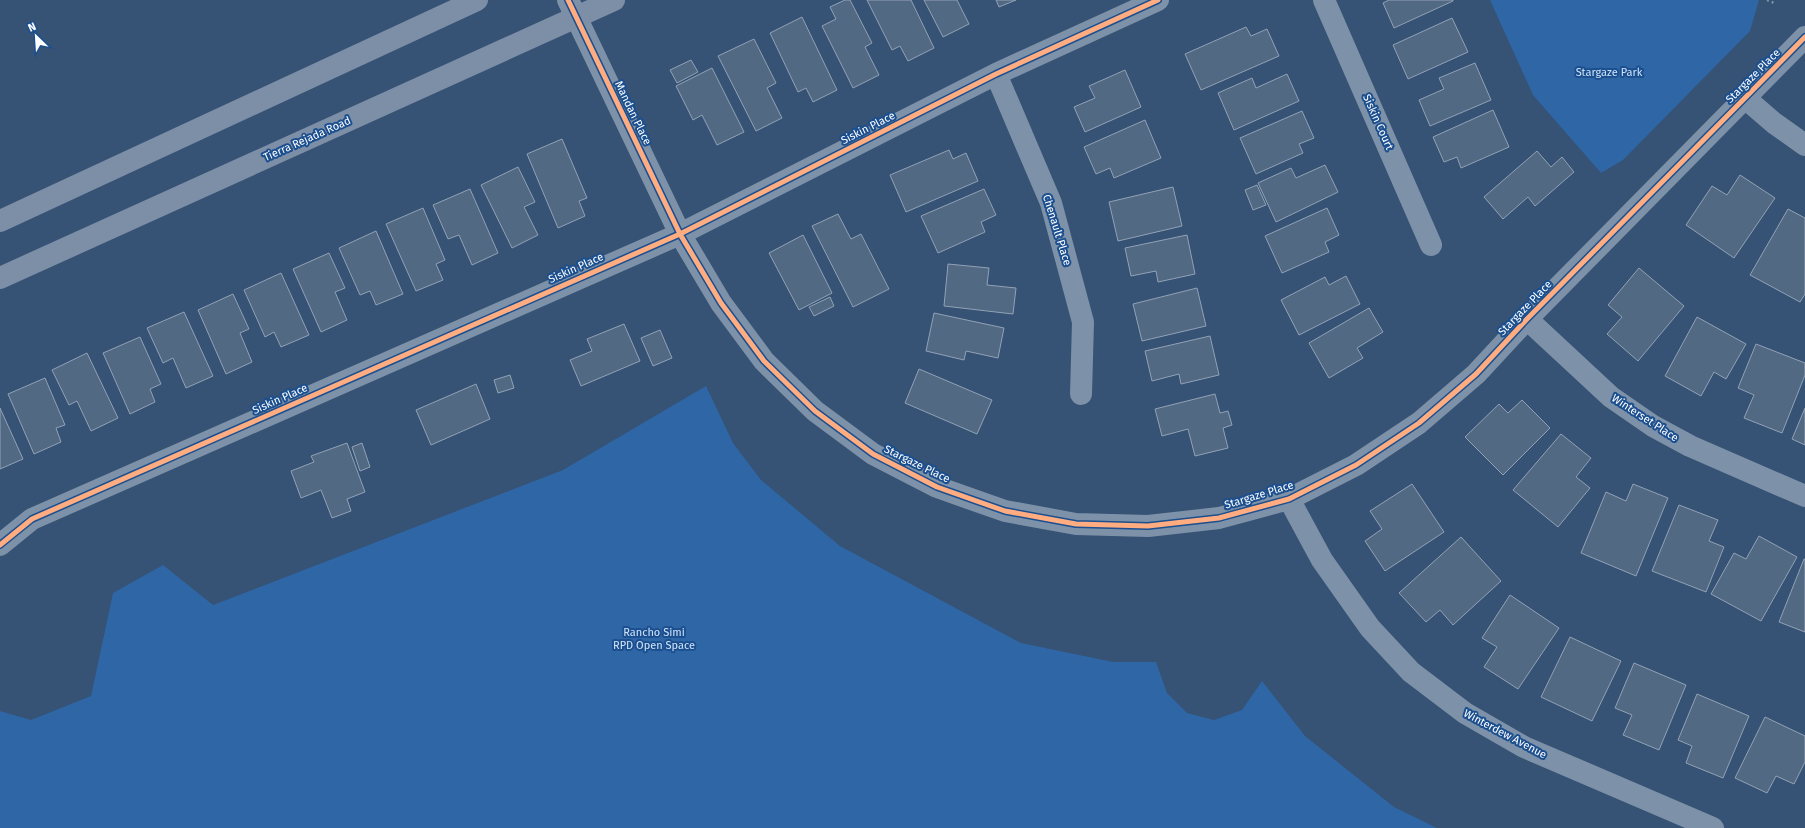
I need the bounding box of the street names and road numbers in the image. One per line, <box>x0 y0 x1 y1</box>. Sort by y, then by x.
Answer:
street label: Stargaze Place <box>1723 46 1783 106</box>
street label: Mandan Place <box>612 79 654 147</box>
street label: Siskin Court <box>1360 92 1396 152</box>
street label: Siskin Place <box>839 109 897 147</box>
street label: Tierra Rejada Road <box>261 114 353 164</box>
street label: Chenault Place <box>1040 193 1074 267</box>
street label: Siskin Place <box>546 250 606 286</box>
street label: Stargaze Place <box>1495 278 1555 338</box>
street label: Siskin Place <box>250 381 310 417</box>
street label: Winterset Place <box>1609 392 1681 444</box>
street label: Stargaze Place <box>882 442 952 486</box>
street label: Stargaze Place <box>1223 478 1295 512</box>
street label: Winterdew Avenue <box>1461 707 1549 761</box>

